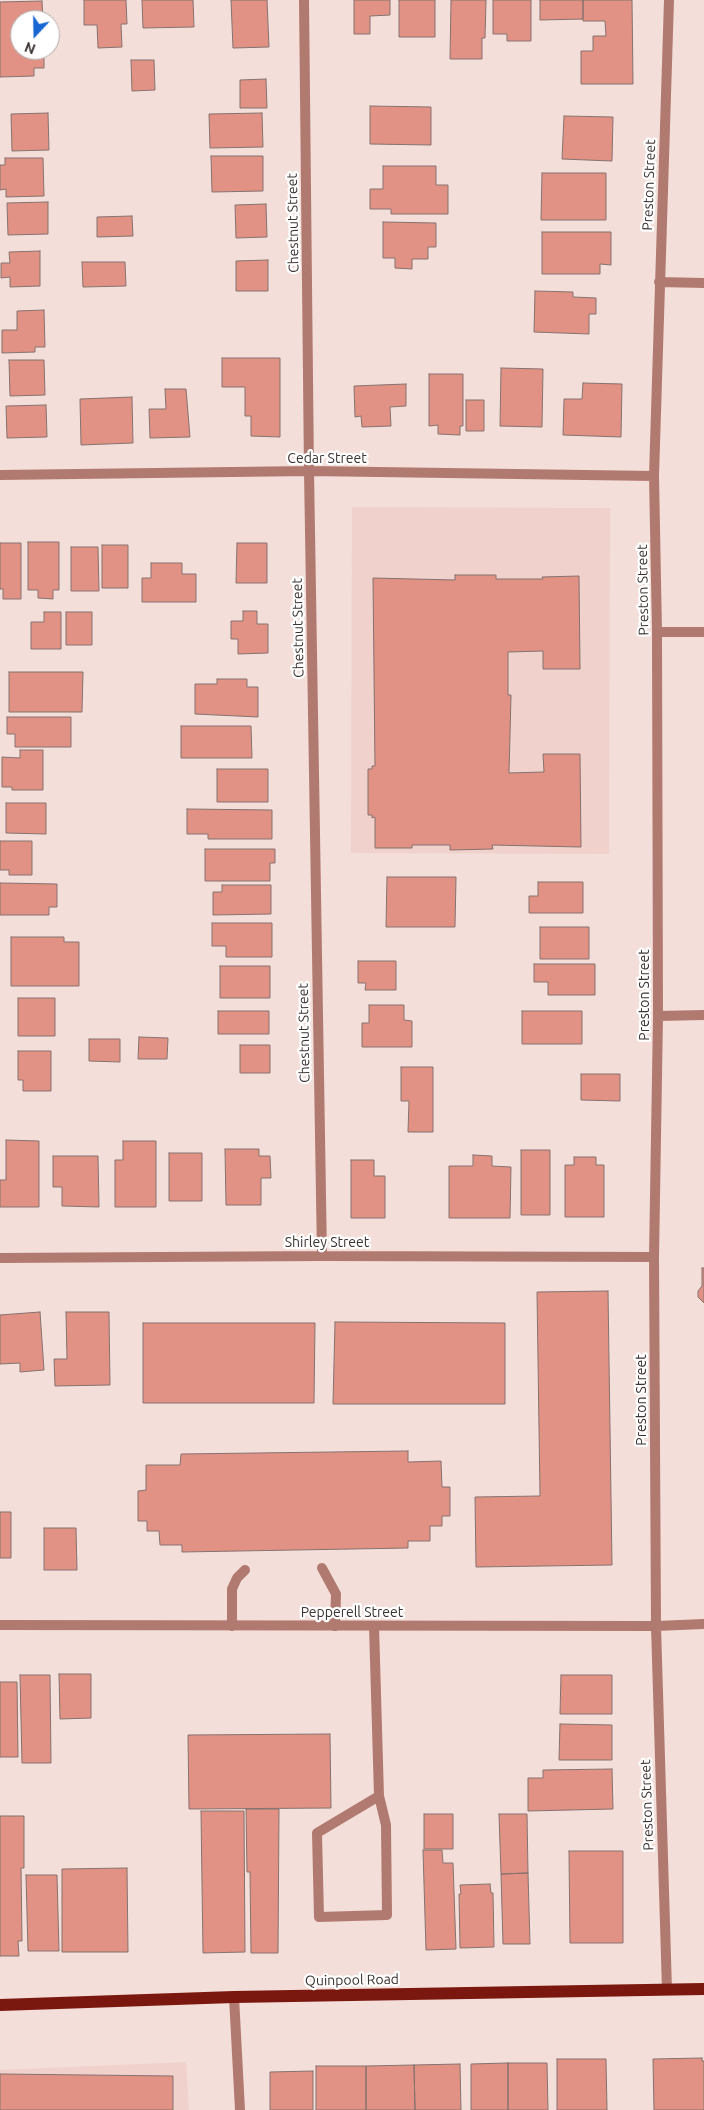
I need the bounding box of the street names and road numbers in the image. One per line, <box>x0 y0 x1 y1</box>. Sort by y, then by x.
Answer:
street label: Preston Street <box>639 139 659 231</box>
street label: Chestnut Street <box>284 173 302 273</box>
street label: Cedar Street <box>287 450 367 466</box>
street label: Preston Street <box>634 544 652 636</box>
street label: Chestnut Street <box>289 578 307 678</box>
street label: Preston Street <box>636 949 652 1041</box>
street label: Chestnut Street <box>295 983 313 1083</box>
street label: Shirley Street <box>285 1234 369 1250</box>
street label: Preston Street <box>633 1354 649 1446</box>
street label: Pepperell Street <box>301 1604 403 1620</box>
street label: Preston Street <box>637 1759 657 1851</box>
street label: Quinpool Road <box>305 1971 399 1989</box>

